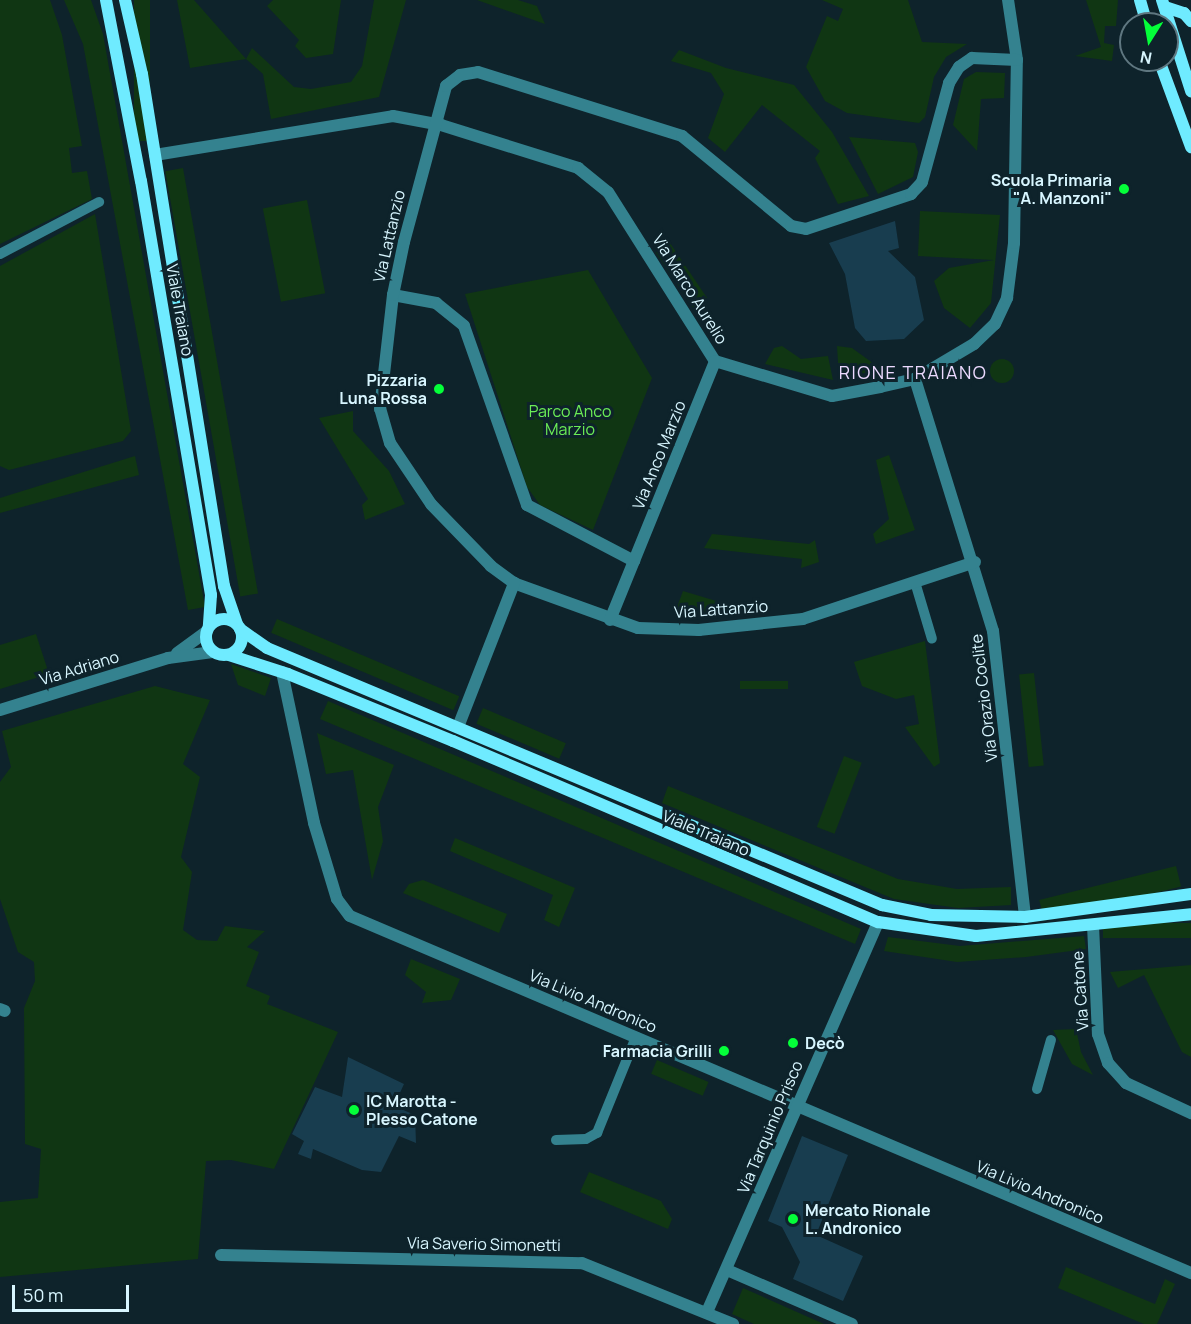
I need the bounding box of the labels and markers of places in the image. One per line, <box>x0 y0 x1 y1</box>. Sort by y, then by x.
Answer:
place label: Scuola Primaria "A. Manzoni" <box>991 170 1112 208</box>
marker: Scuola Primaria "A. Manzoni" <box>1117 182 1131 196</box>
place label: Pizzaria Luna Rossa <box>339 370 427 408</box>
marker: Pizzaria Luna Rossa <box>432 382 446 396</box>
place label: Decò <box>805 1033 845 1053</box>
marker: Decò <box>786 1036 800 1050</box>
place label: Farmacia Grilli <box>603 1041 712 1061</box>
marker: Farmacia Grilli <box>717 1044 731 1058</box>
place label: IC Marotta - Plesso Catone <box>366 1091 478 1129</box>
marker: IC Marotta - Plesso Catone <box>347 1103 361 1117</box>
place label: Mercato Rionale L. Andronico <box>805 1200 931 1238</box>
marker: Mercato Rionale L. Andronico <box>786 1212 800 1226</box>

